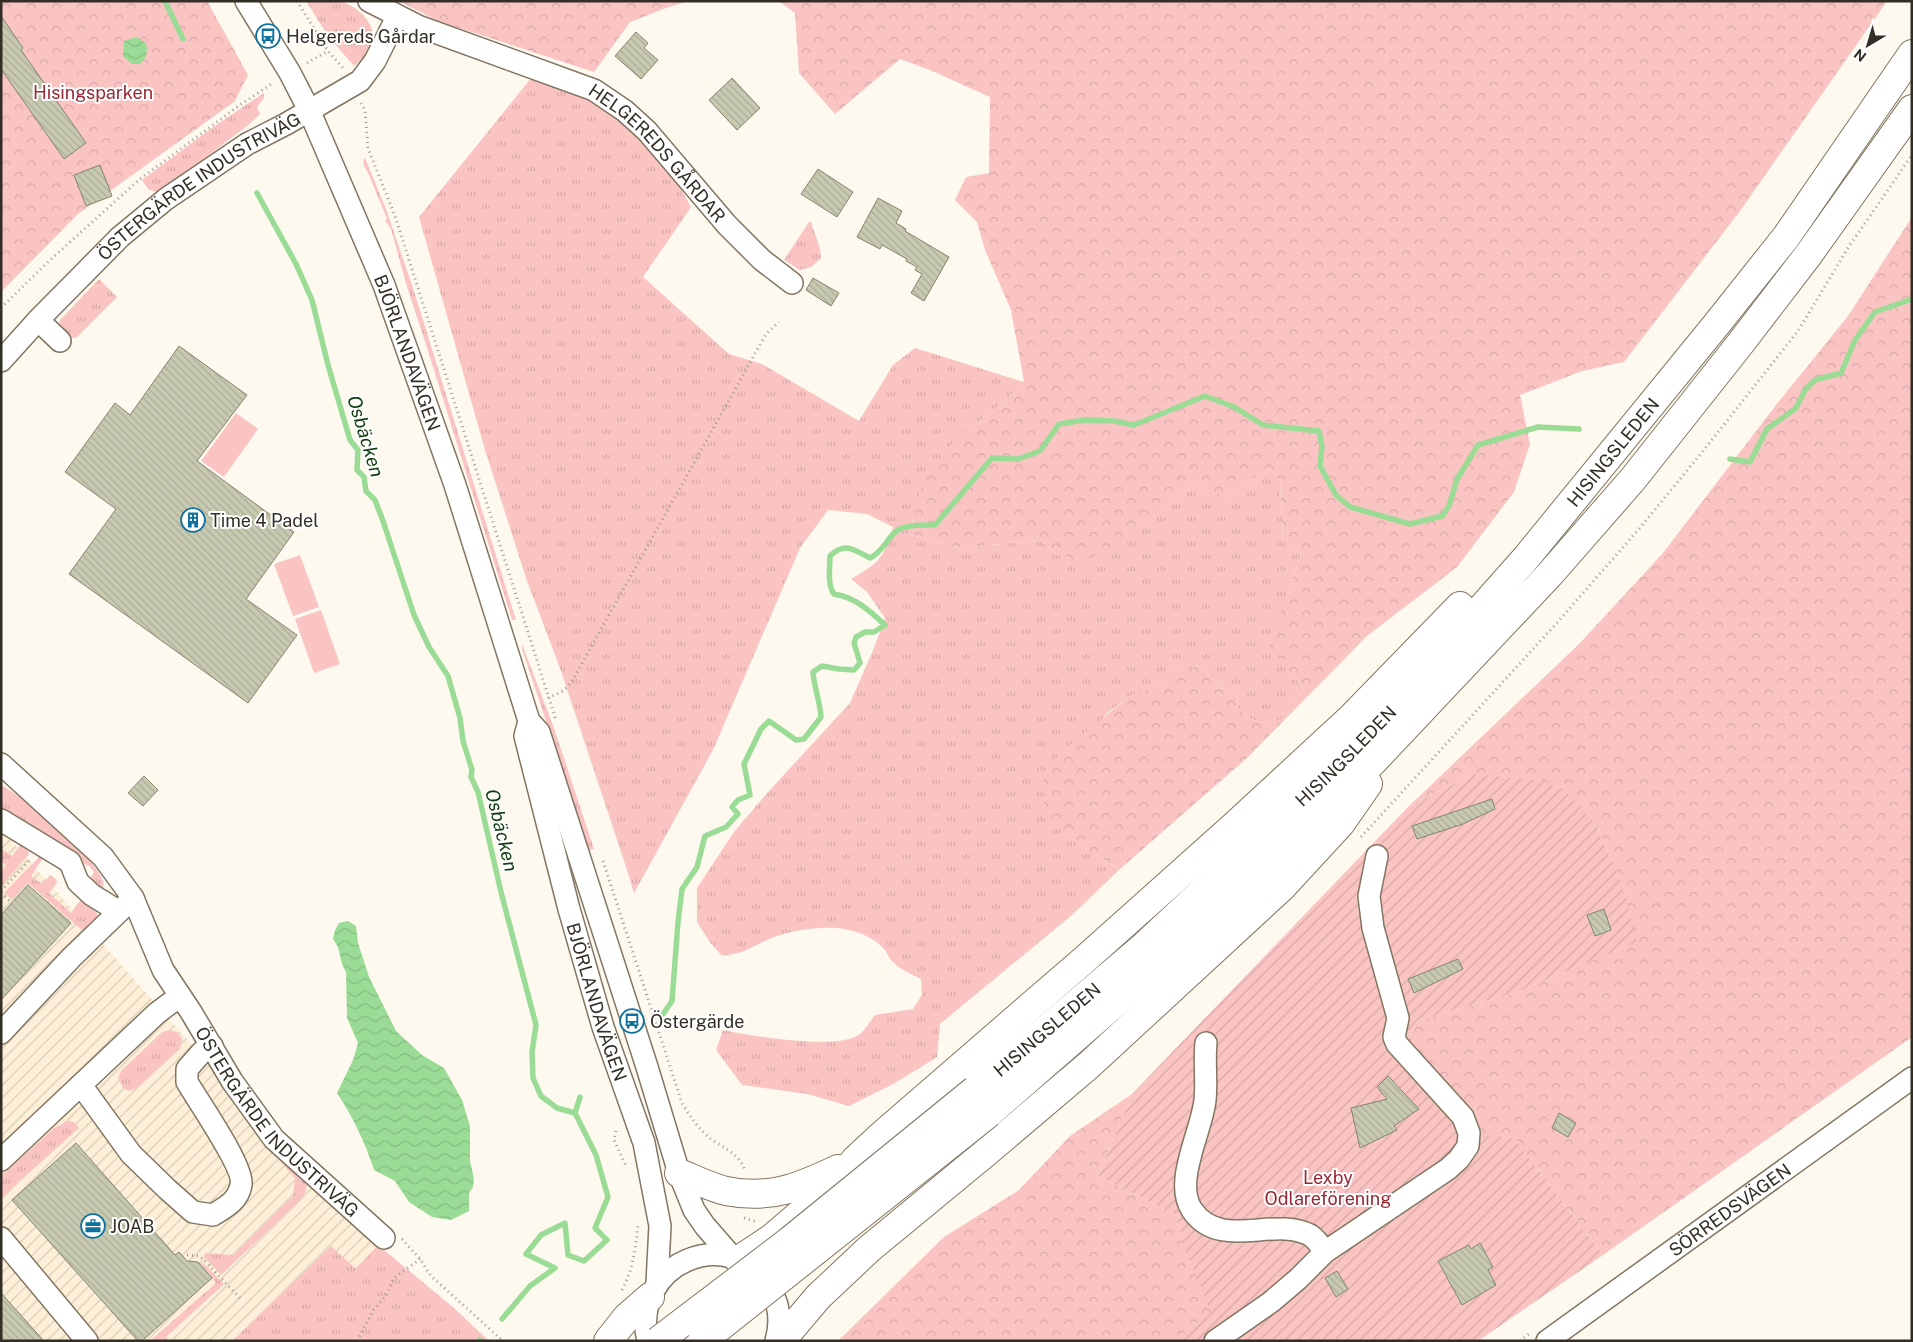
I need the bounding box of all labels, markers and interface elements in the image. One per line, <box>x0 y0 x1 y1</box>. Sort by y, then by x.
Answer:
north arrow <box>1843 20 1893 70</box>
bus stop icon: Helgereds Gårdar <box>255 23 281 49</box>
place label: Helgereds Gårdar <box>286 26 436 47</box>
text: N <box>1851 46 1869 65</box>
street label: HELGEREDS GÅRDAR <box>585 79 730 226</box>
park label: Hisingsparken <box>33 82 153 103</box>
street label: ÖSTERGÄRDE INDUSTRIVÄG <box>92 107 304 264</box>
street label: BJÖRLANDAVÄGEN <box>370 271 445 434</box>
water label: Osbäcken <box>343 392 389 480</box>
street label: HISINGSLEDEN <box>1562 393 1663 510</box>
building icon: Time 4 Padel <box>180 507 206 533</box>
place label: Time 4 Padel <box>210 510 319 531</box>
street label: HISINGSLEDEN <box>1290 701 1400 810</box>
water label: Osbäcken <box>481 786 523 874</box>
street label: BJÖRLANDAVÄGEN <box>563 920 632 1084</box>
street label: HISINGSLEDEN <box>989 978 1104 1080</box>
bus stop icon: Östergärde <box>619 1008 645 1034</box>
place label: Östergärde <box>650 1010 744 1032</box>
street label: ÖSTERGÄRDE INDUSTRIVÄG <box>191 1022 363 1221</box>
street label: SÖRREDSVÄGEN <box>1665 1159 1795 1260</box>
park label: Lexby Odlareförening <box>1265 1167 1391 1209</box>
office icon: JOAB <box>80 1213 106 1239</box>
place label: JOAB <box>110 1216 154 1237</box>

